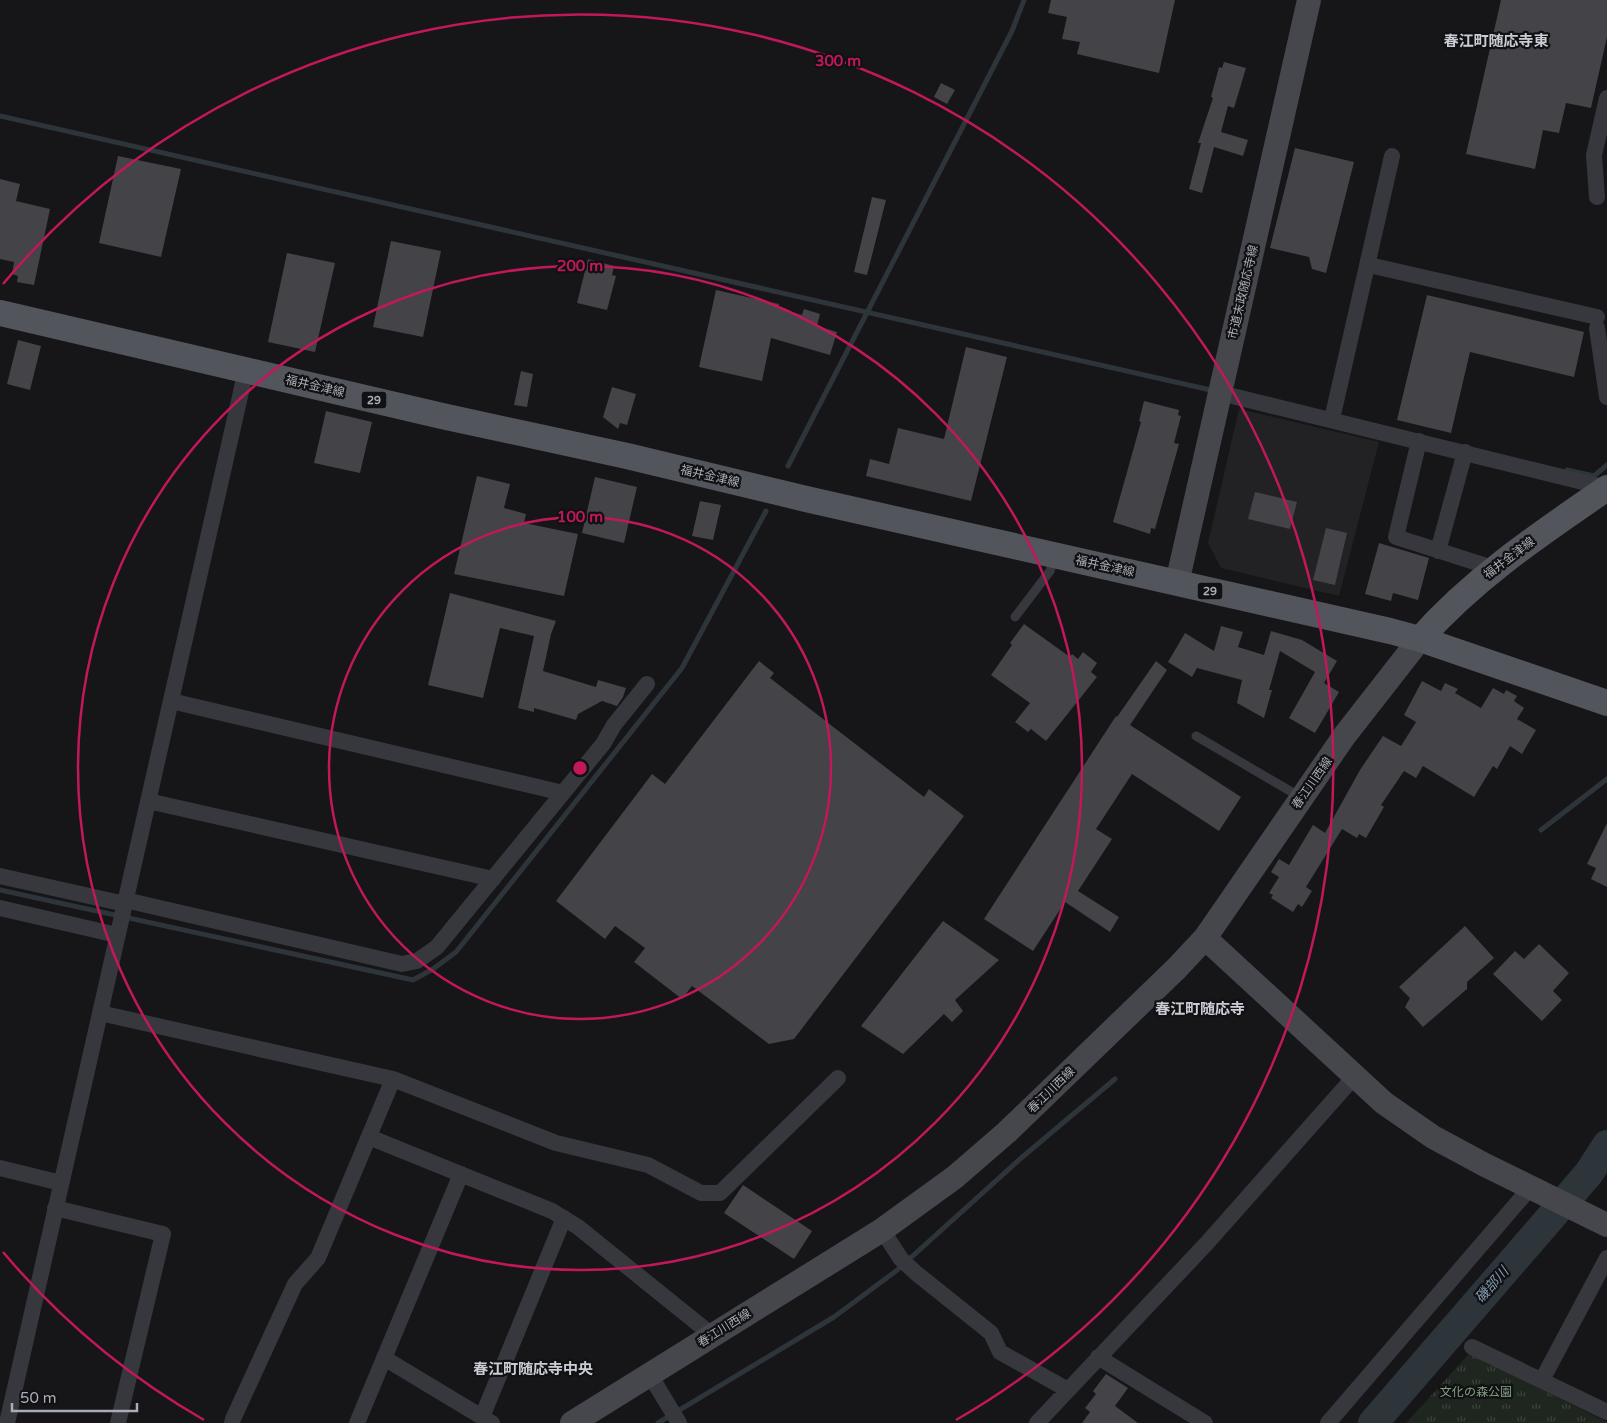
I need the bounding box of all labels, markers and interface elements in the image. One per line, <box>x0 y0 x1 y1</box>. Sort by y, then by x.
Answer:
district label: 春江町随応寺東 <box>1443 32 1549 50</box>
text: 300 m <box>815 52 861 70</box>
street label: 市道末政随応寺線 <box>1225 244 1261 340</box>
text: 200 m <box>557 257 603 275</box>
street label: 福井金津線 <box>284 372 346 400</box>
road number: 29 <box>362 392 386 408</box>
street label: 福井金津線 <box>679 462 741 490</box>
text: 100 m <box>557 508 603 526</box>
street label: 福井金津線 <box>1481 534 1537 582</box>
street label: 福井金津線 <box>1074 553 1136 579</box>
road number: 29 <box>1198 582 1222 600</box>
street label: 春江川西線 <box>1289 754 1335 812</box>
centre of rings <box>571 759 589 777</box>
district label: 春江町随応寺 <box>1155 1000 1245 1018</box>
street label: 春江川西線 <box>1025 1064 1077 1116</box>
water label: 磯部川 <box>1472 1262 1514 1306</box>
street label: 春江川西線 <box>695 1306 753 1350</box>
district label: 春江町随応寺中央 <box>473 1360 593 1378</box>
scale bar <box>12 1380 138 1412</box>
park label: 文化の森公園 <box>1440 1385 1512 1399</box>
text: 50 m <box>20 1389 57 1407</box>

